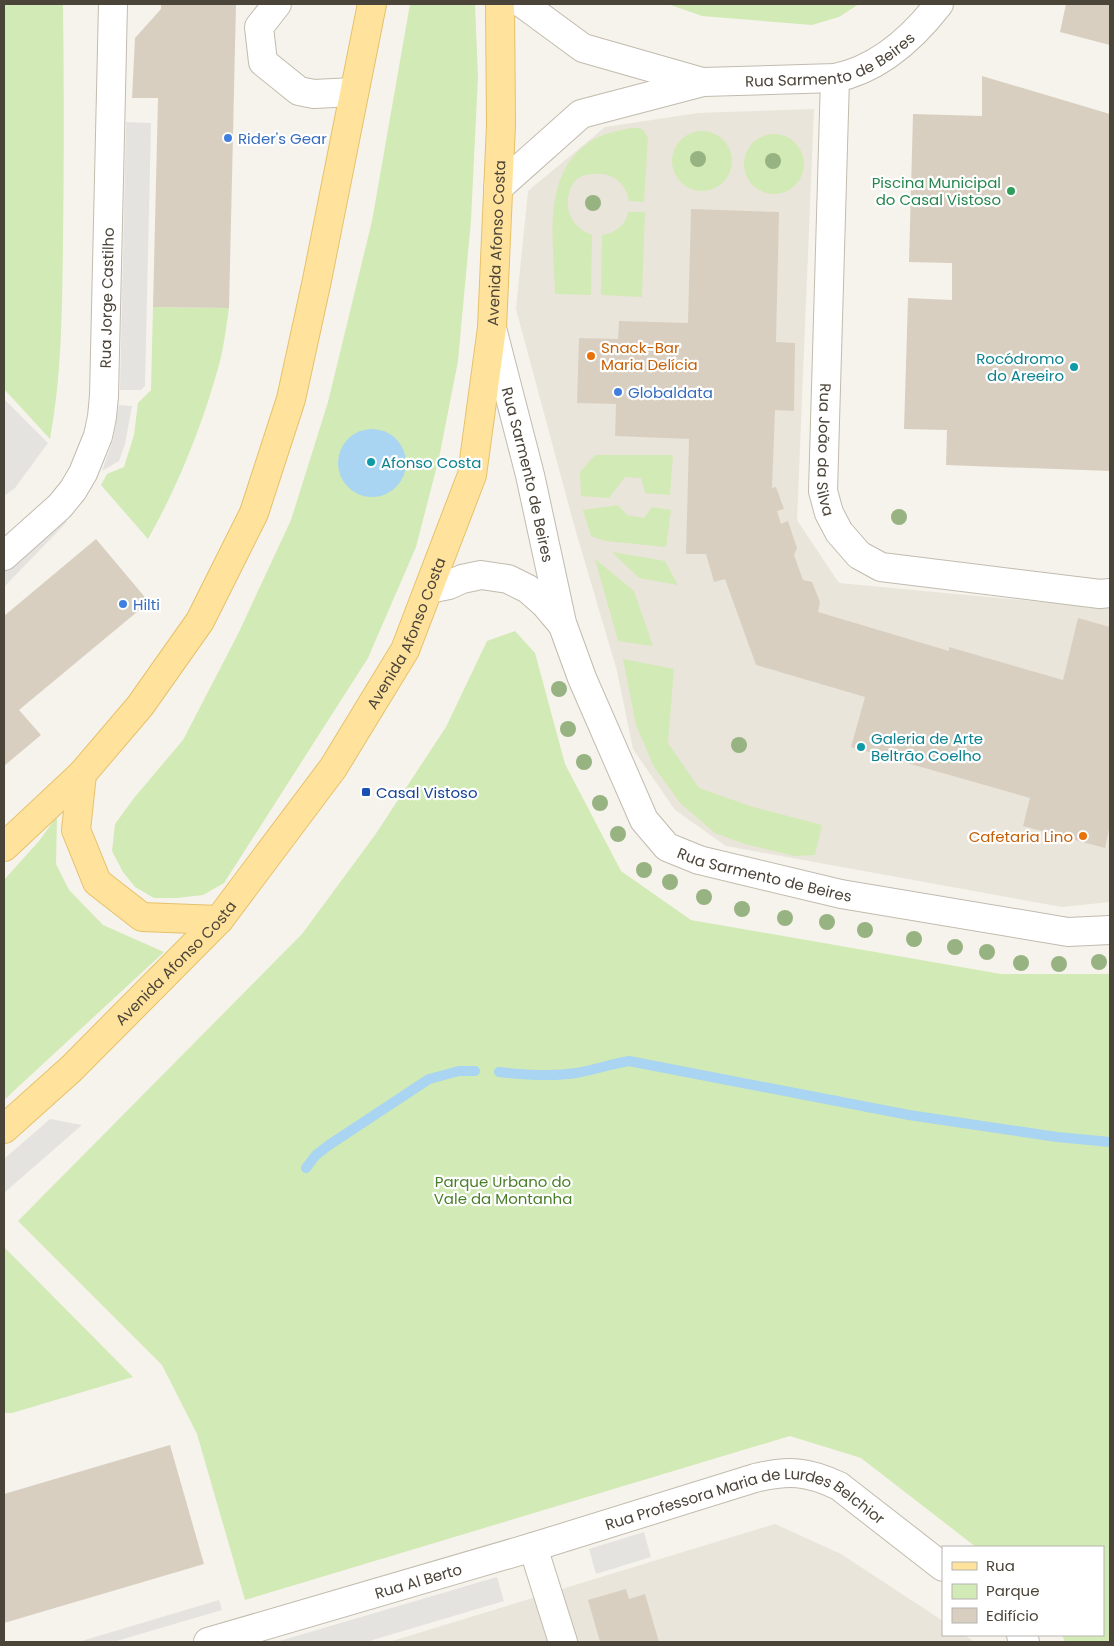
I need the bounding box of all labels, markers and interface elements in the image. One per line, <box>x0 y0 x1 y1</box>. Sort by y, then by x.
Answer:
street label: Rua Sarmento de Beires <box>745 27 919 91</box>
place label: Rider's Gear <box>238 128 327 149</box>
marker: Rider's Gear <box>222 132 234 144</box>
street label: Avenida Afonso Costa <box>482 160 510 326</box>
place label: Piscina Municipal do Casal Vistoso <box>872 172 1001 210</box>
marker: Piscina Municipal do Casal Vistoso <box>1005 185 1017 197</box>
street label: Rua Jorge Castilho <box>94 227 118 369</box>
place label: Snack-Bar Maria Delícia <box>601 337 698 375</box>
place label: Rocódromo do Areeiro <box>976 348 1064 386</box>
marker: Snack-Bar Maria Delícia <box>585 350 597 362</box>
marker: Rocódromo do Areeiro <box>1068 361 1080 373</box>
place label: Globaldata <box>628 382 713 403</box>
street label: Rua João da Silva <box>813 383 840 518</box>
street label: Rua Sarmento de Beires <box>497 385 559 564</box>
marker: Globaldata <box>612 386 624 398</box>
place label: Afonso Costa <box>381 452 481 473</box>
marker: Afonso Costa <box>365 456 377 468</box>
street label: Avenida Afonso Costa <box>361 554 450 713</box>
place label: Hilti <box>133 594 160 615</box>
marker: Hilti <box>117 598 129 610</box>
place label: Galeria de Arte Beltrão Coelho <box>871 728 983 766</box>
marker: Galeria de Arte Beltrão Coelho <box>855 741 867 753</box>
place label: Casal Vistoso <box>376 782 478 803</box>
marker: Casal Vistoso <box>360 786 372 798</box>
place label: Cafetaria Lino <box>969 826 1073 847</box>
marker: Cafetaria Lino <box>1077 830 1089 842</box>
street label: Rua Sarmento de Beires <box>674 842 854 906</box>
street label: Avenida Afonso Costa <box>110 896 241 1029</box>
park label: Parque Urbano do Vale da Montanha <box>434 1171 572 1209</box>
text: Rua Professora Maria de Lurdes Belchior <box>602 1462 890 1534</box>
street label: Rua Professora Maria de Lurdes Belchior <box>595 1517 893 1535</box>
legend <box>942 1546 1104 1636</box>
text: Rua <box>986 1555 1015 1576</box>
street label: Rua Al Berto <box>372 1558 464 1603</box>
text: Parque <box>986 1580 1039 1601</box>
text: Edifício <box>986 1605 1039 1626</box>

